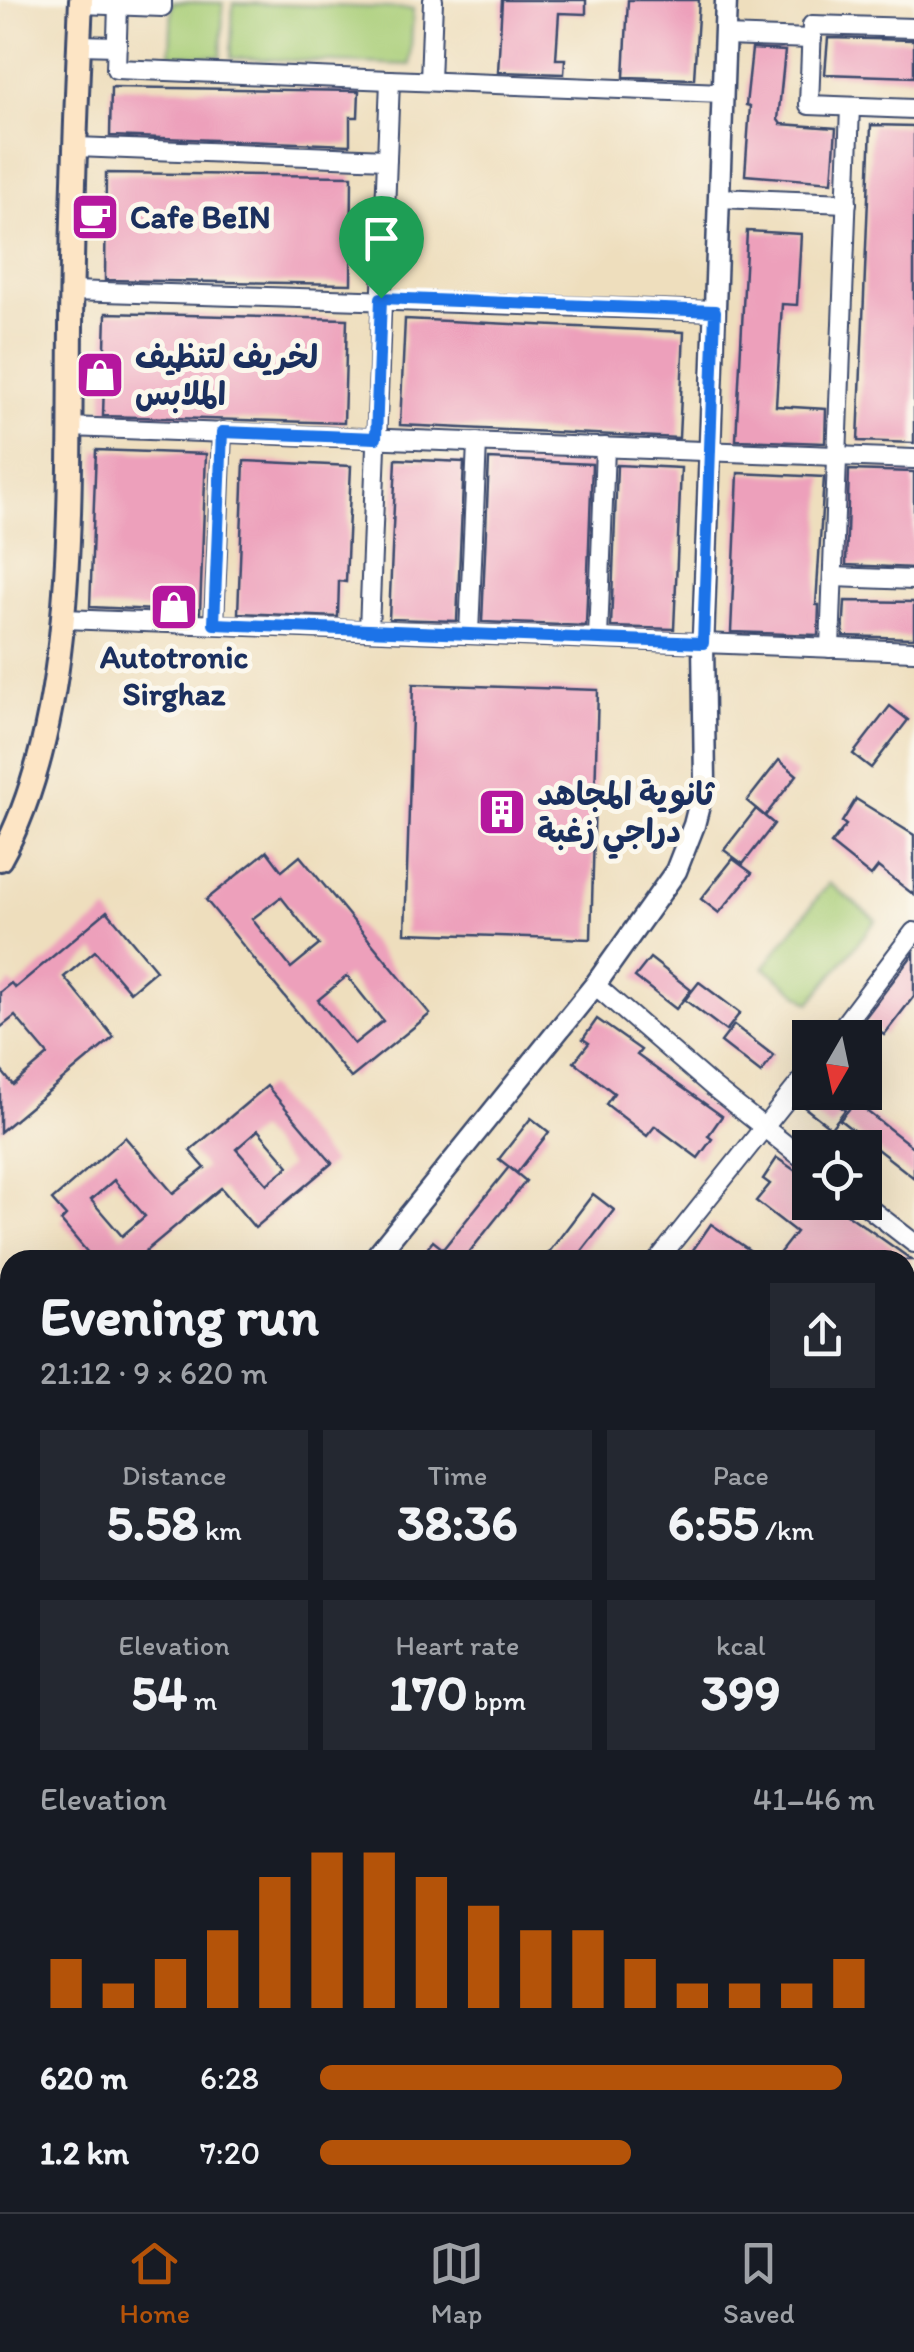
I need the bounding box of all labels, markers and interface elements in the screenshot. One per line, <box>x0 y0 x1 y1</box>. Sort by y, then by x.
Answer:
cafe icon: Cafe BeIN <box>69 191 121 243</box>
pin <box>339 196 424 299</box>
place label: Cafe BeIN <box>130 198 271 236</box>
icon: arrive <box>354 211 409 266</box>
place label: لخريف لتنظيف الملابس <box>135 338 318 414</box>
shop icon: لخريف لتنظيف الملابس <box>74 349 126 401</box>
shop icon: Autotronic Sirghaz <box>148 581 200 633</box>
place label: Autotronic Sirghaz <box>99 638 248 713</box>
place label: ثانوية المجاهد دراجي زغبة <box>537 775 715 860</box>
building icon: ثانوية المجاهد دراجي زغبة <box>476 786 528 838</box>
north arrow <box>792 1020 882 1110</box>
map controls <box>792 1020 882 1220</box>
button: locate <box>792 1130 882 1220</box>
text: Evening run <box>40 1283 319 1349</box>
button: share <box>770 1283 875 1388</box>
text: 21:12 · 9 × 620 m <box>40 1354 268 1392</box>
text: Distance <box>122 1458 227 1492</box>
text: Time <box>428 1458 487 1492</box>
text: Pace <box>713 1458 769 1492</box>
text: 5.58 <box>106 1492 199 1553</box>
text: 38:36 <box>397 1492 518 1553</box>
text: 6:55 <box>668 1492 759 1553</box>
text: km <box>199 1513 242 1547</box>
text: /km <box>759 1513 814 1547</box>
text: Elevation <box>119 1628 230 1662</box>
text: Heart rate <box>396 1628 519 1662</box>
text: kcal <box>716 1628 766 1662</box>
text: 54 <box>131 1662 187 1723</box>
text: 170 <box>389 1662 468 1723</box>
text: 399 <box>701 1662 781 1723</box>
text: m <box>187 1683 217 1717</box>
text: bpm <box>468 1683 526 1717</box>
text: Elevation <box>40 1780 167 1818</box>
text: 41–46 m <box>753 1780 875 1818</box>
text: 620 m <box>40 2059 128 2097</box>
text: 6:28 <box>200 2059 259 2097</box>
text: 1.2 km <box>40 2134 129 2172</box>
text: 7:20 <box>200 2134 260 2172</box>
tab: Home <box>120 2236 190 2330</box>
tab: Map <box>429 2236 484 2330</box>
tab: Saved <box>723 2236 795 2330</box>

